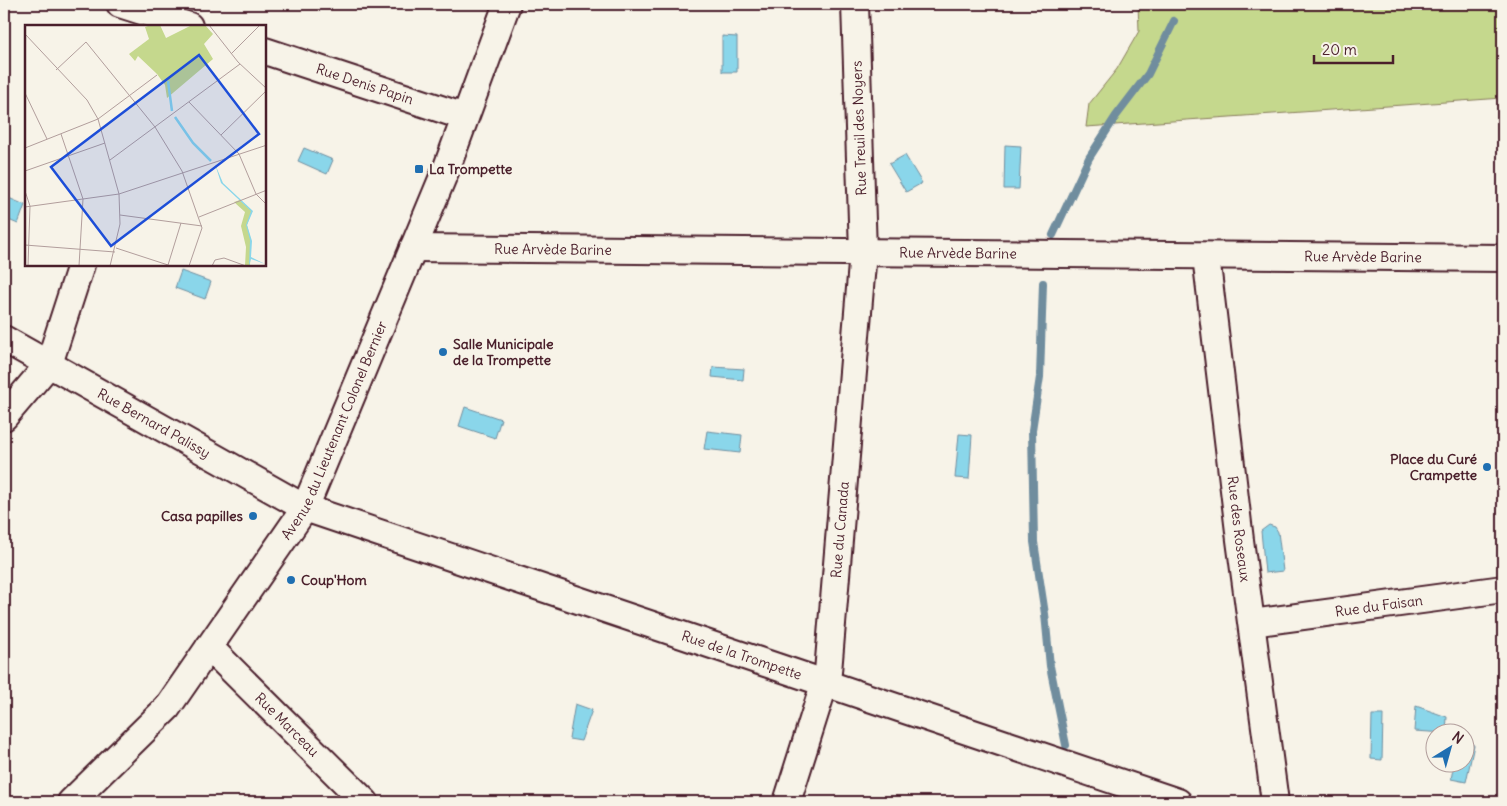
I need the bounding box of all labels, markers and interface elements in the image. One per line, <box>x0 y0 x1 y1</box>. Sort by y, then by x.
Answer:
inset map <box>25 25 266 266</box>
scale bar <box>1314 32 1393 64</box>
text: 20 m <box>1322 40 1357 59</box>
street label: Rue Denis Papin <box>314 59 416 108</box>
street label: Rue Treuil des Noyers <box>848 60 870 196</box>
place label: La Trompette <box>429 160 513 178</box>
marker: La Trompette <box>413 163 425 175</box>
street label: Rue Arvède Barine <box>494 240 612 259</box>
street label: Rue Arvède Barine <box>899 243 1017 263</box>
street label: Rue Arvède Barine <box>1304 247 1422 266</box>
street label: Avenue du Lieutenant Colonel Bernier <box>277 318 391 543</box>
place label: Salle Municipale de la Trompette <box>453 335 554 369</box>
marker: Salle Municipale de la Trompette <box>437 346 449 358</box>
street label: Rue Bernard Palissy <box>94 384 214 462</box>
place label: Place du Curé Crampette <box>1390 450 1477 484</box>
marker: Place du Curé Crampette <box>1481 461 1493 473</box>
street label: Rue des Roseaux <box>1223 475 1255 583</box>
street label: Rue du Canada <box>827 481 853 579</box>
place label: Casa papilles <box>161 507 244 525</box>
marker: Casa papilles <box>247 510 259 522</box>
place label: Coup'Hom <box>301 571 367 589</box>
marker: Coup'Hom <box>285 574 297 586</box>
street label: Rue du Faisan <box>1334 591 1424 621</box>
street label: Rue de la Trompette <box>679 626 804 684</box>
street label: Rue Marceau <box>251 689 323 760</box>
north arrow <box>1424 724 1474 774</box>
text: N <box>1449 728 1467 748</box>

